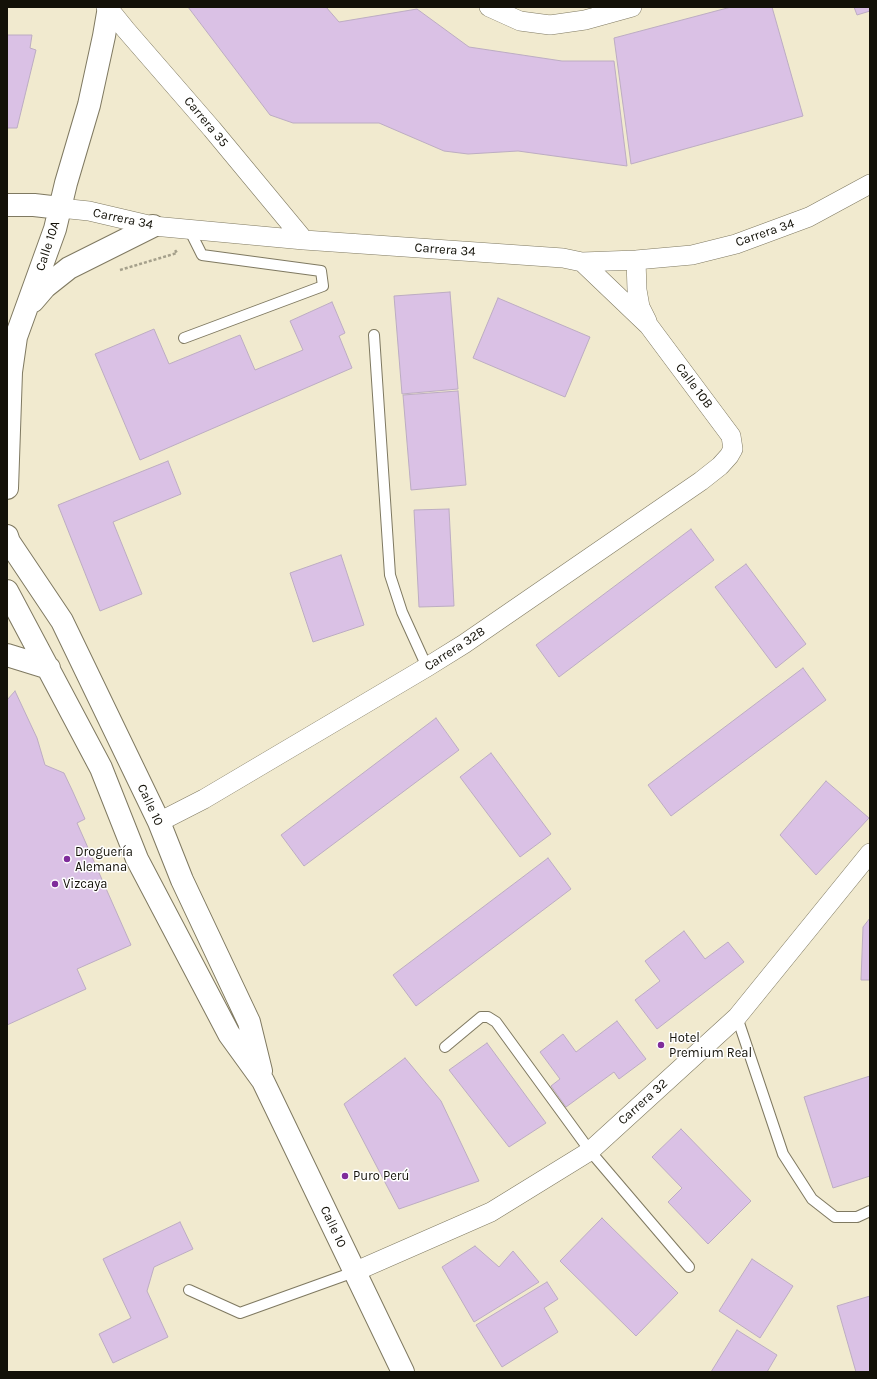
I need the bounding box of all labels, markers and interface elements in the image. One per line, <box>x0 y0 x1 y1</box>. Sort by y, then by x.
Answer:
street label: Carrera 35 <box>180 94 232 150</box>
street label: Carrera 34 <box>92 205 154 233</box>
street label: Carrera 34 <box>734 216 796 250</box>
street label: Calle 10A <box>33 219 63 273</box>
street label: Carrera 34 <box>414 240 476 260</box>
street label: Calle 10B <box>672 360 716 412</box>
street label: Carrera 32B <box>422 624 488 674</box>
street label: Calle 10 <box>134 782 166 828</box>
place label: Droguería Alemana <box>75 844 133 875</box>
marker: Droguería Alemana <box>62 854 72 864</box>
place label: Vizcaya <box>63 876 107 892</box>
marker: Vizcaya <box>50 879 60 889</box>
place label: Hotel Premium Real <box>669 1030 752 1061</box>
marker: Hotel Premium Real <box>656 1040 666 1050</box>
street label: Carrera 32 <box>615 1076 671 1128</box>
place label: Puro Perú <box>353 1168 409 1184</box>
marker: Puro Perú <box>340 1171 350 1181</box>
street label: Calle 10 <box>317 1204 349 1250</box>

